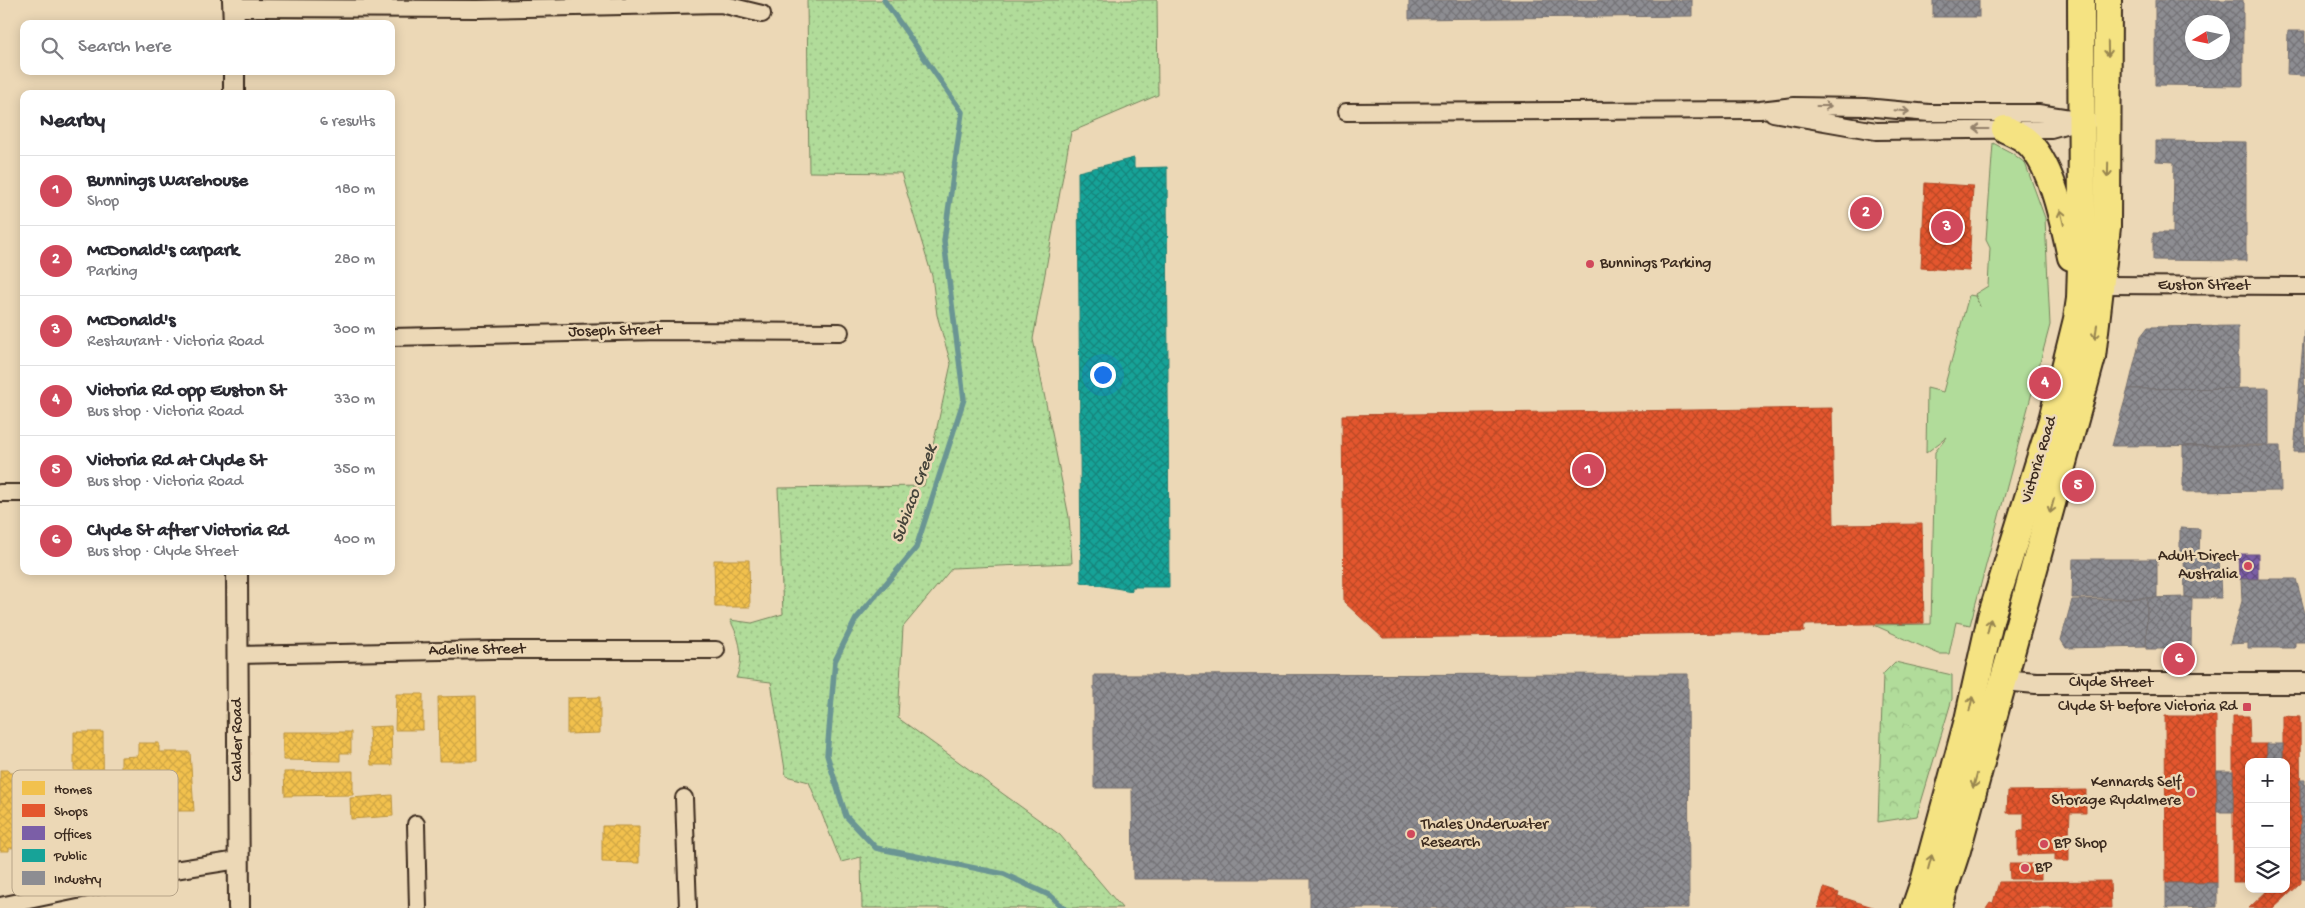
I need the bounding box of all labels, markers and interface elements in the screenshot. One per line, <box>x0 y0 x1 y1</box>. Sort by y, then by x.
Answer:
north arrow <box>2185 15 2230 60</box>
search box <box>20 20 395 75</box>
icon: search <box>38 34 66 62</box>
text: Search here <box>78 36 172 59</box>
one-way arrow <box>2103 40 2113 56</box>
one-way arrow <box>1816 101 1832 111</box>
one-way arrow <box>1894 106 1910 116</box>
text: Nearby <box>40 110 105 135</box>
text: 6 results <box>320 113 375 132</box>
one-way arrow <box>1973 124 1989 134</box>
one-way arrow <box>2103 161 2113 177</box>
text: Bunnings Warehouse <box>87 170 248 193</box>
text: 1 <box>53 181 59 200</box>
text: 180 m <box>336 181 375 200</box>
text: Shop <box>87 193 119 212</box>
pin: 2 <box>1850 194 1882 232</box>
pin: 3 <box>1931 208 1963 246</box>
one-way arrow <box>2057 210 2066 226</box>
text: McDonald's carpark <box>87 240 239 263</box>
text: 2 <box>52 251 60 270</box>
text: 280 m <box>334 251 375 270</box>
place label: Bunnings Parking <box>1599 255 1711 274</box>
marker: Bunnings Parking <box>1584 258 1596 270</box>
text: Parking <box>87 263 138 282</box>
street label: Euston Street <box>2158 277 2252 296</box>
text: McDonald's <box>87 310 176 333</box>
text: 3 <box>52 321 60 340</box>
text: 300 m <box>333 321 375 340</box>
street label: Joseph Street <box>568 322 664 342</box>
one-way arrow <box>2091 323 2101 339</box>
text: Restaurant · Victoria Road <box>87 333 263 352</box>
your location <box>1090 362 1116 388</box>
pin: 4 <box>2029 364 2061 402</box>
text: Victoria Rd opp Euston St <box>87 380 286 403</box>
text: 4 <box>52 391 60 410</box>
text: 330 m <box>334 391 375 410</box>
text: Bus stop · Victoria Road <box>87 403 243 422</box>
street label: Victoria Road <box>2018 413 2063 506</box>
water label: Subiaco Creek <box>888 440 943 546</box>
text: Victoria Rd at Clyde St <box>87 450 266 473</box>
pin: 1 <box>1572 451 1604 489</box>
text: 5 <box>52 461 60 480</box>
text: 350 m <box>334 461 375 480</box>
pin: 5 <box>2062 467 2094 505</box>
text: Bus stop · Victoria Road <box>87 473 243 492</box>
one-way arrow <box>2047 498 2056 514</box>
text: Clyde St after Victoria Rd <box>87 520 288 543</box>
text: 6 <box>52 531 60 550</box>
text: 400 m <box>334 531 375 550</box>
text: Bus stop · Clyde Street <box>87 543 238 562</box>
place label: Adult Direct Australia <box>2158 548 2239 585</box>
marker: Adult Direct Australia <box>2242 560 2254 572</box>
one-way arrow <box>1985 619 1994 635</box>
pin: 6 <box>2163 640 2195 678</box>
street label: Adeline Street <box>429 641 527 661</box>
street label: Clyde Street <box>2069 674 2155 693</box>
street label: Calder Road <box>229 697 248 782</box>
one-way arrow <box>1967 697 1976 713</box>
place label: Clyde St before Victoria Rd <box>2058 698 2239 717</box>
marker: Clyde St before Victoria Rd <box>2241 701 2253 713</box>
map controls <box>2245 758 2290 893</box>
button: + <box>2245 758 2290 803</box>
legend <box>12 770 178 896</box>
one-way arrow <box>1970 773 1979 789</box>
place label: Kennards Self Storage Rydalmere <box>2051 774 2182 811</box>
text: Homes <box>54 782 92 799</box>
marker: Kennards Self Storage Rydalmere <box>2185 786 2197 798</box>
button: − <box>2245 803 2290 848</box>
text: Shops <box>54 804 88 821</box>
place label: Thales Underwater Research <box>1420 816 1549 853</box>
text: Offices <box>54 827 92 844</box>
marker: Thales Underwater Research <box>1405 828 1417 840</box>
place label: BP Shop <box>2053 835 2107 854</box>
marker: BP Shop <box>2038 838 2050 850</box>
button: layers <box>2245 848 2290 893</box>
text: Public <box>53 849 88 866</box>
one-way arrow <box>1926 854 1935 870</box>
place label: BP <box>2034 859 2052 878</box>
marker: BP <box>2019 862 2031 874</box>
text: Industry <box>54 872 102 889</box>

